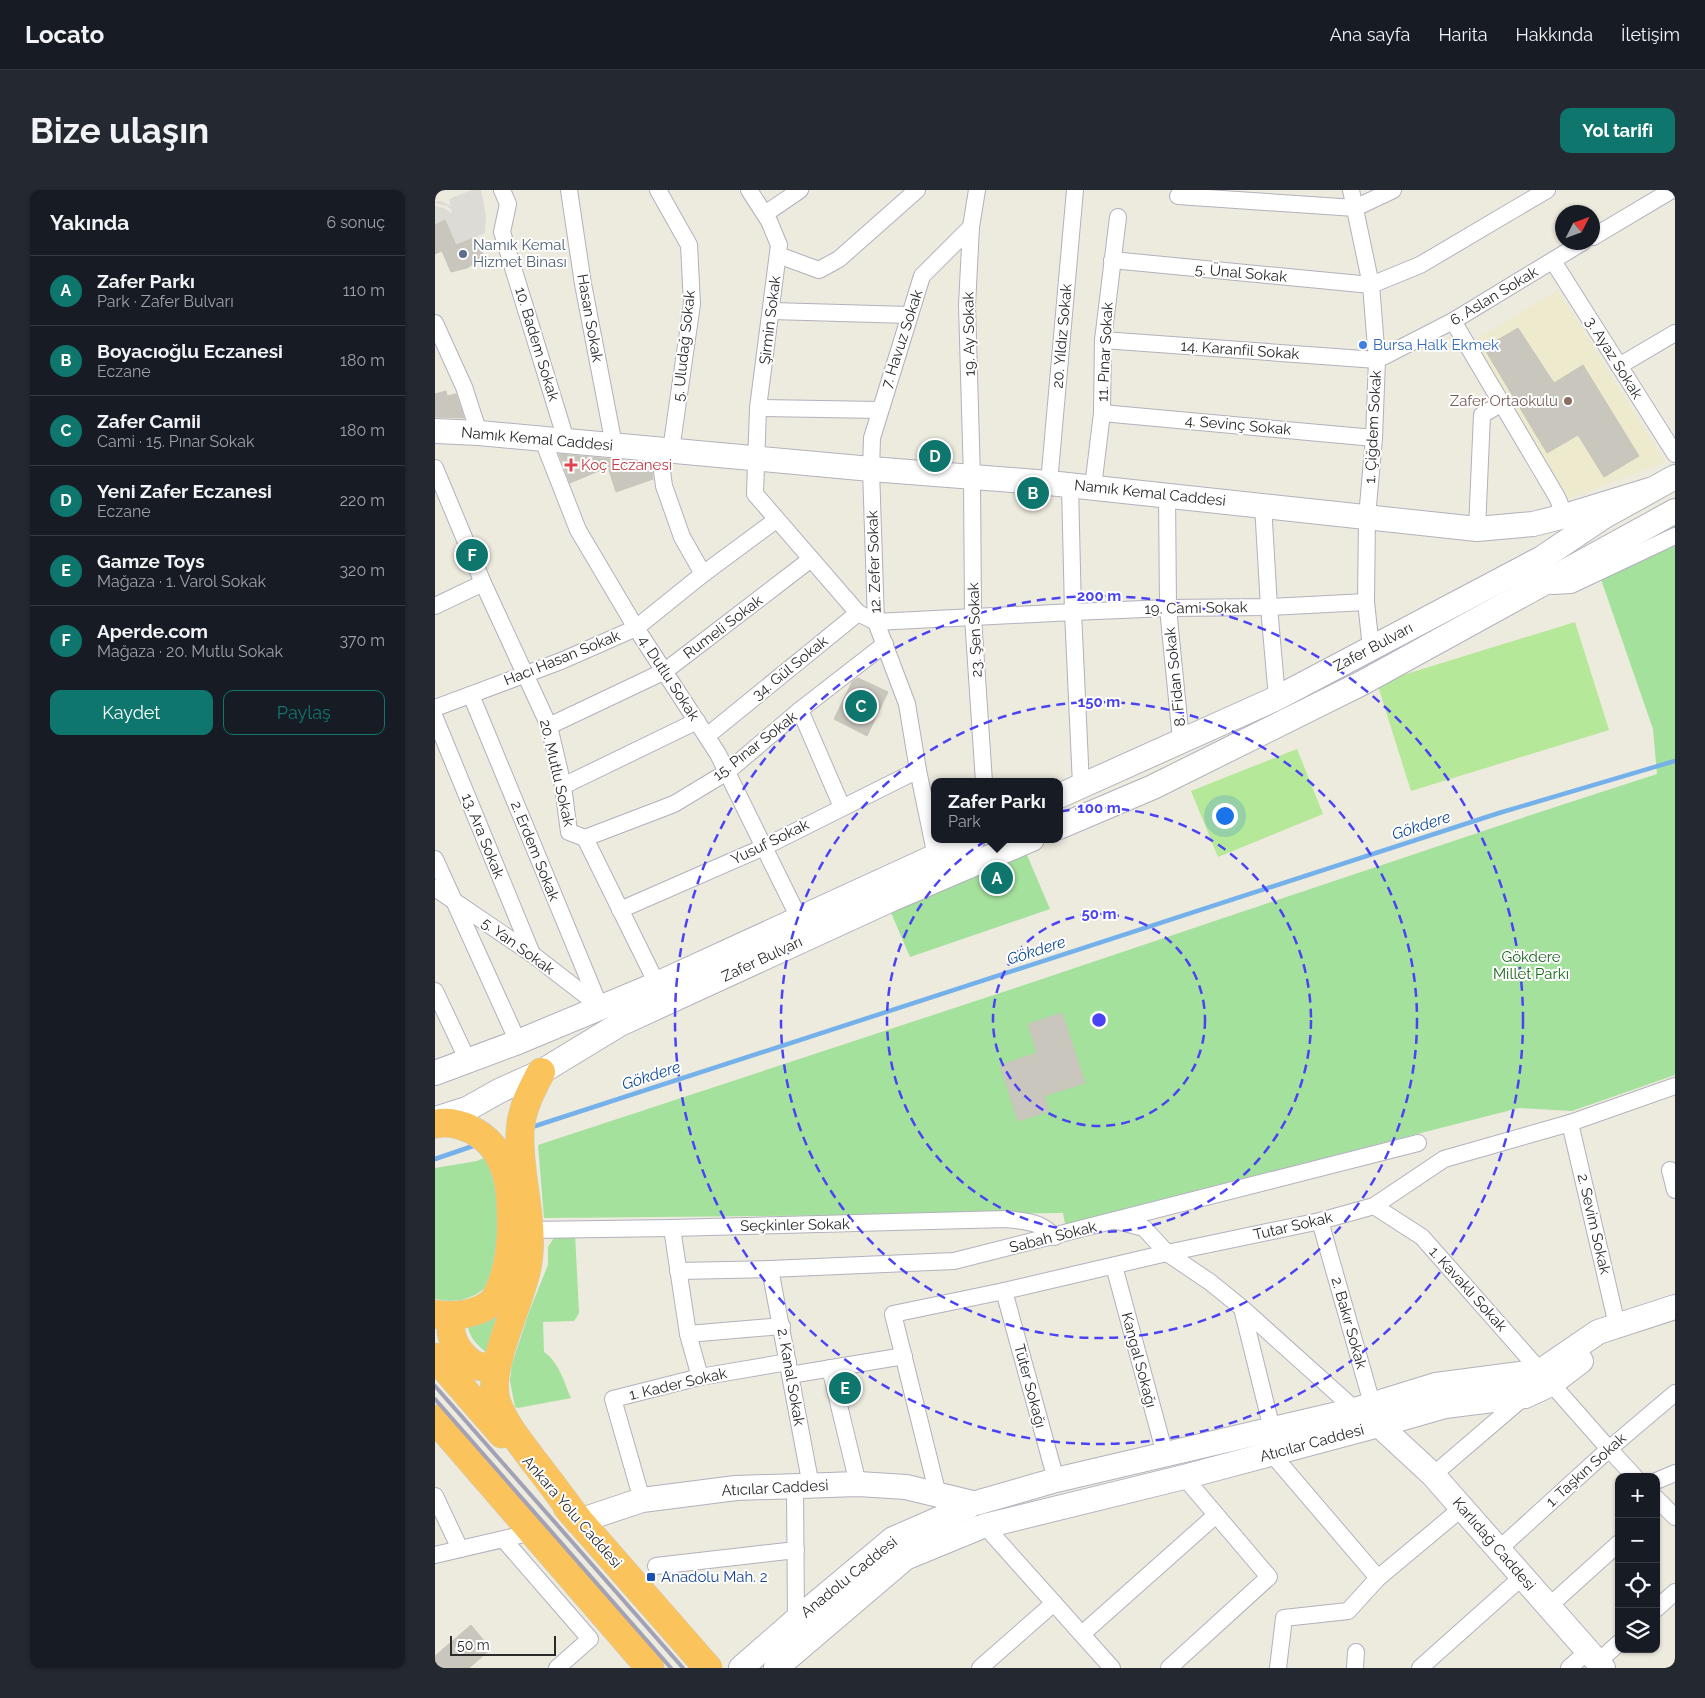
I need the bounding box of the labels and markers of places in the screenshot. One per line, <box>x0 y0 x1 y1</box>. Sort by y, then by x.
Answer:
place label: Namık Kemal Hizmet Binası <box>473 236 567 271</box>
marker: Namık Kemal Hizmet Binası <box>457 248 469 260</box>
place label: Bursa Halk Ekmek <box>1373 336 1499 354</box>
marker: Bursa Halk Ekmek <box>1357 339 1369 351</box>
place label: Zafer Ortaokulu <box>1450 392 1558 410</box>
marker: Zafer Ortaokulu <box>1562 395 1574 407</box>
pin: D <box>919 437 951 475</box>
place label: Koç Eczanesi <box>581 456 672 474</box>
marker: Koç Eczanesi <box>565 459 577 471</box>
pin: B <box>1017 474 1049 512</box>
pin: F <box>456 536 488 574</box>
pin: C <box>845 687 877 725</box>
pin: A <box>981 859 1013 897</box>
centre of rings <box>1090 1011 1108 1029</box>
pin: E <box>829 1369 861 1407</box>
place label: Anadolu Mah. 2 <box>661 1568 768 1586</box>
marker: Anadolu Mah. 2 <box>645 1571 657 1583</box>

